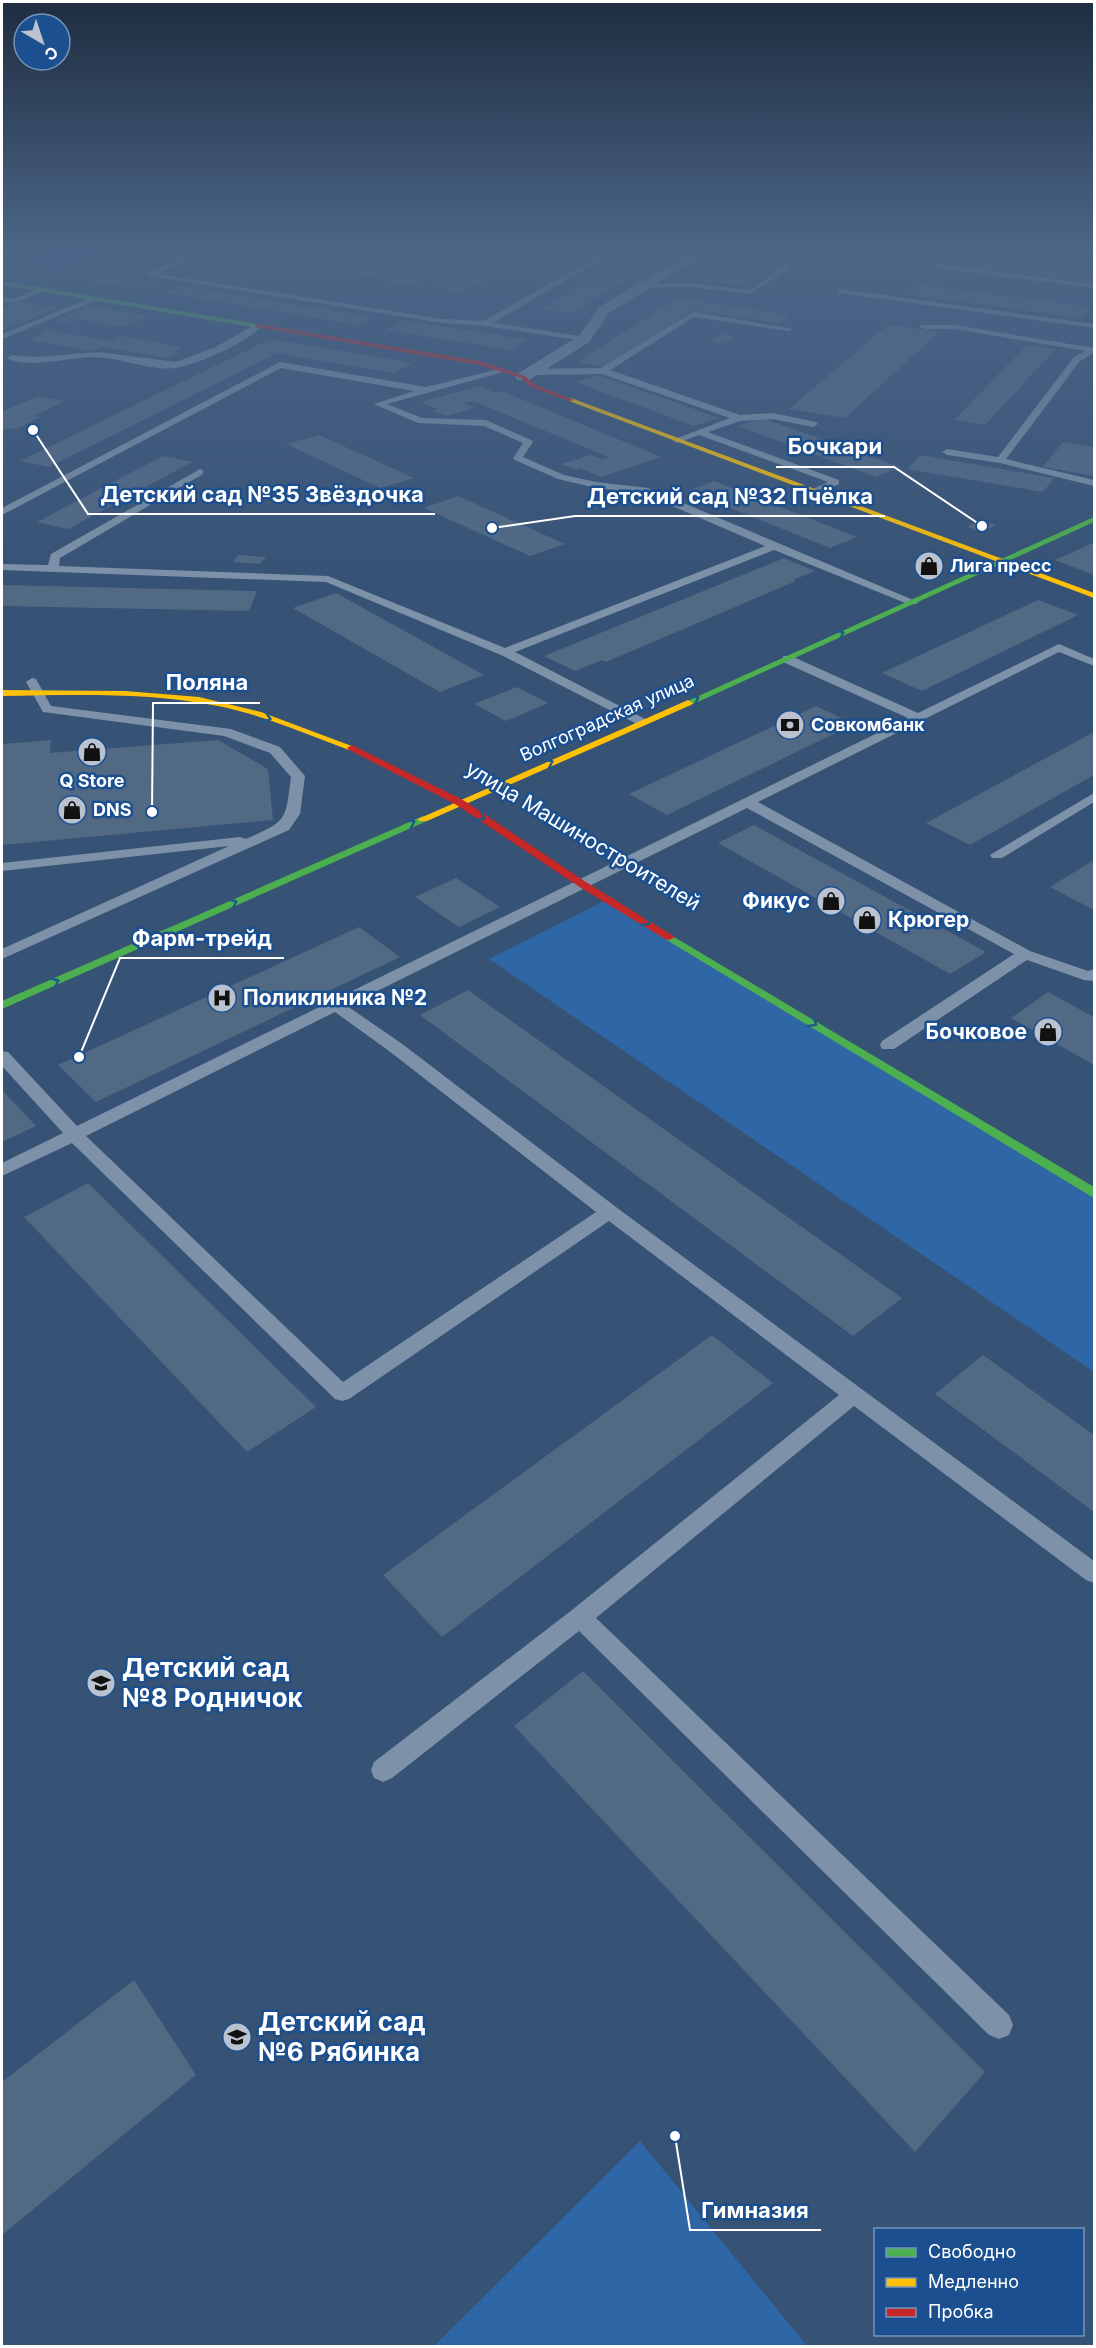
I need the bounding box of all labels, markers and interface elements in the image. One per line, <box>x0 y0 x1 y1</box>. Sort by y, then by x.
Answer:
north arrow <box>12 12 72 72</box>
text: С <box>40 42 62 65</box>
callout: Бочкари <box>776 427 894 467</box>
text: Бочкари <box>788 433 882 459</box>
callout: Детский сад №35 Звёздочка <box>88 474 435 514</box>
callout: Детский сад №32 Пчёлка <box>575 476 885 516</box>
text: Детский сад №35 Звёздочка <box>100 481 424 507</box>
text: Детский сад №32 Пчёлка <box>587 483 873 509</box>
shop icon: Лига пресс <box>913 550 945 582</box>
place label: Лига пресс <box>950 555 1052 576</box>
one-way arrow <box>834 630 845 642</box>
callout: Поляна <box>153 663 260 703</box>
text: Поляна <box>166 669 248 695</box>
street label: Волгоградская улица <box>516 670 697 765</box>
one-way arrow <box>689 694 700 706</box>
bank icon: Совкомбанк <box>774 709 806 741</box>
one-way arrow <box>262 711 272 723</box>
place label: Совкомбанк <box>811 714 925 735</box>
shop icon: Q Store <box>76 736 108 768</box>
street label: улица Машиностроителей <box>461 755 705 916</box>
one-way arrow <box>543 758 554 770</box>
place label: Q Store <box>59 770 125 791</box>
shop icon: DNS <box>56 794 88 826</box>
place label: DNS <box>93 799 132 820</box>
one-way arrow <box>475 810 486 821</box>
one-way arrow <box>405 819 416 831</box>
shop icon: Фикус <box>815 885 847 917</box>
place label: Фикус <box>742 888 810 913</box>
one-way arrow <box>227 898 238 910</box>
shop icon: Крюгер <box>851 904 883 936</box>
place label: Крюгер <box>888 907 969 932</box>
one-way arrow <box>640 915 650 927</box>
callout: Фарм-трейд <box>120 918 284 958</box>
text: Фарм-трейд <box>132 925 272 951</box>
one-way arrow <box>49 977 60 989</box>
hospital icon: Поликлиника №2 <box>206 982 238 1014</box>
place label: Поликлиника №2 <box>243 985 427 1010</box>
one-way arrow <box>807 1016 817 1028</box>
shop icon: Бочковое <box>1032 1016 1064 1048</box>
place label: Бочковое <box>926 1019 1027 1044</box>
place label: Детский сад №8 Родничок <box>122 1652 304 1713</box>
school or university icon: Детский сад №8 Родничок <box>85 1667 117 1699</box>
place label: Детский сад №6 Рябинка <box>258 2006 426 2067</box>
school or university icon: Детский сад №6 Рябинка <box>221 2021 253 2053</box>
callout: Гимназия <box>690 2190 821 2230</box>
text: Гимназия <box>701 2197 809 2223</box>
legend <box>874 2228 1084 2336</box>
text: Свободно <box>928 2241 1016 2262</box>
text: Медленно <box>928 2271 1019 2292</box>
text: Пробка <box>928 2301 994 2322</box>

